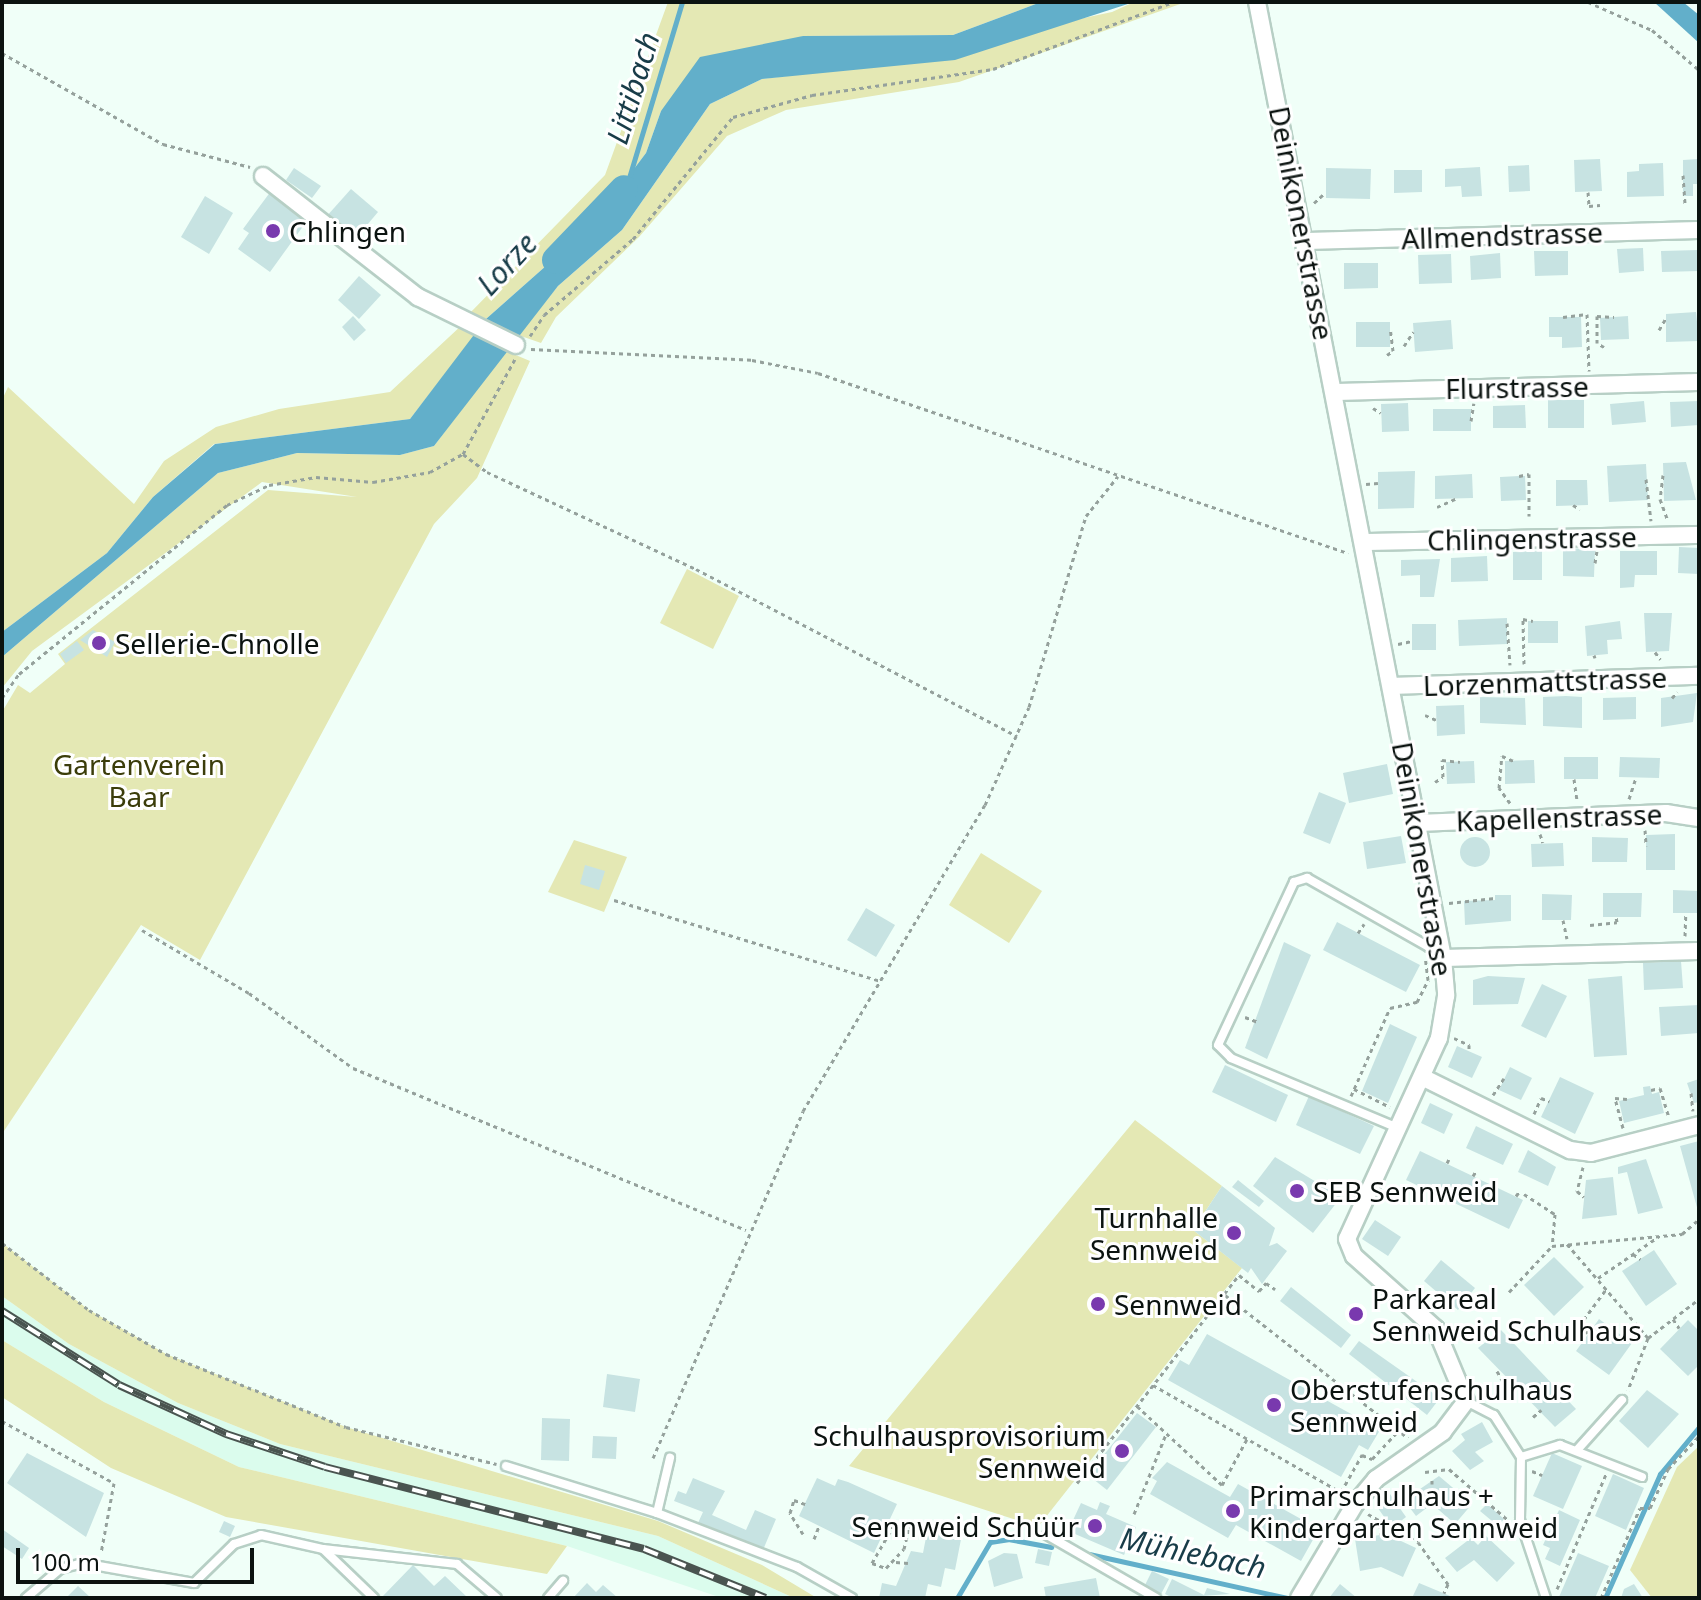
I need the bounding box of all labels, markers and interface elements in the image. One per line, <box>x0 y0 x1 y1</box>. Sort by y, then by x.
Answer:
water label: Littibach <box>599 28 667 148</box>
street label: Deinikonerstrasse <box>1263 103 1341 343</box>
place label: Chlingen <box>289 214 406 248</box>
street label: Allmendstrasse <box>1401 215 1603 255</box>
marker: Chlingen <box>264 222 282 240</box>
water label: Lorze <box>469 226 545 302</box>
street label: Flurstrasse <box>1445 369 1589 405</box>
street label: Chlingenstrasse <box>1427 519 1637 557</box>
place label: Sellerie-Chnolle <box>115 626 319 660</box>
marker: Sellerie-Chnolle <box>90 634 108 652</box>
street label: Lorzenmattstrasse <box>1422 660 1668 702</box>
street label: Deinikonerstrasse <box>1386 739 1460 979</box>
park label: Gartenverein Baar <box>53 747 225 813</box>
street label: Kapellenstrasse <box>1455 797 1663 837</box>
place label: SEB Sennweid <box>1313 1174 1497 1208</box>
marker: SEB Sennweid <box>1288 1182 1306 1200</box>
place label: Turnhalle Sennweid <box>1090 1200 1218 1266</box>
marker: Turnhalle Sennweid <box>1225 1224 1243 1242</box>
place label: Parkareal Sennweid Schulhaus <box>1372 1281 1642 1347</box>
place label: Sennweid <box>1114 1287 1242 1321</box>
marker: Sennweid <box>1089 1295 1107 1313</box>
marker: Parkareal Sennweid Schulhaus <box>1347 1305 1365 1323</box>
place label: Oberstufenschulhaus Sennweid <box>1290 1372 1572 1438</box>
marker: Oberstufenschulhaus Sennweid <box>1265 1396 1283 1414</box>
place label: Schulhausprovisorium Sennweid <box>813 1418 1106 1484</box>
marker: Schulhausprovisorium Sennweid <box>1113 1442 1131 1460</box>
place label: Primarschulhaus + Kindergarten Sennweid <box>1249 1478 1558 1544</box>
marker: Primarschulhaus + Kindergarten Sennweid <box>1224 1502 1242 1520</box>
place label: Sennweid Schüür <box>851 1509 1079 1543</box>
marker: Sennweid Schüür <box>1086 1517 1104 1535</box>
water label: Mühlebach <box>1117 1520 1269 1586</box>
scale bar <box>20 1532 258 1582</box>
text: 100 m <box>30 1545 100 1578</box>

